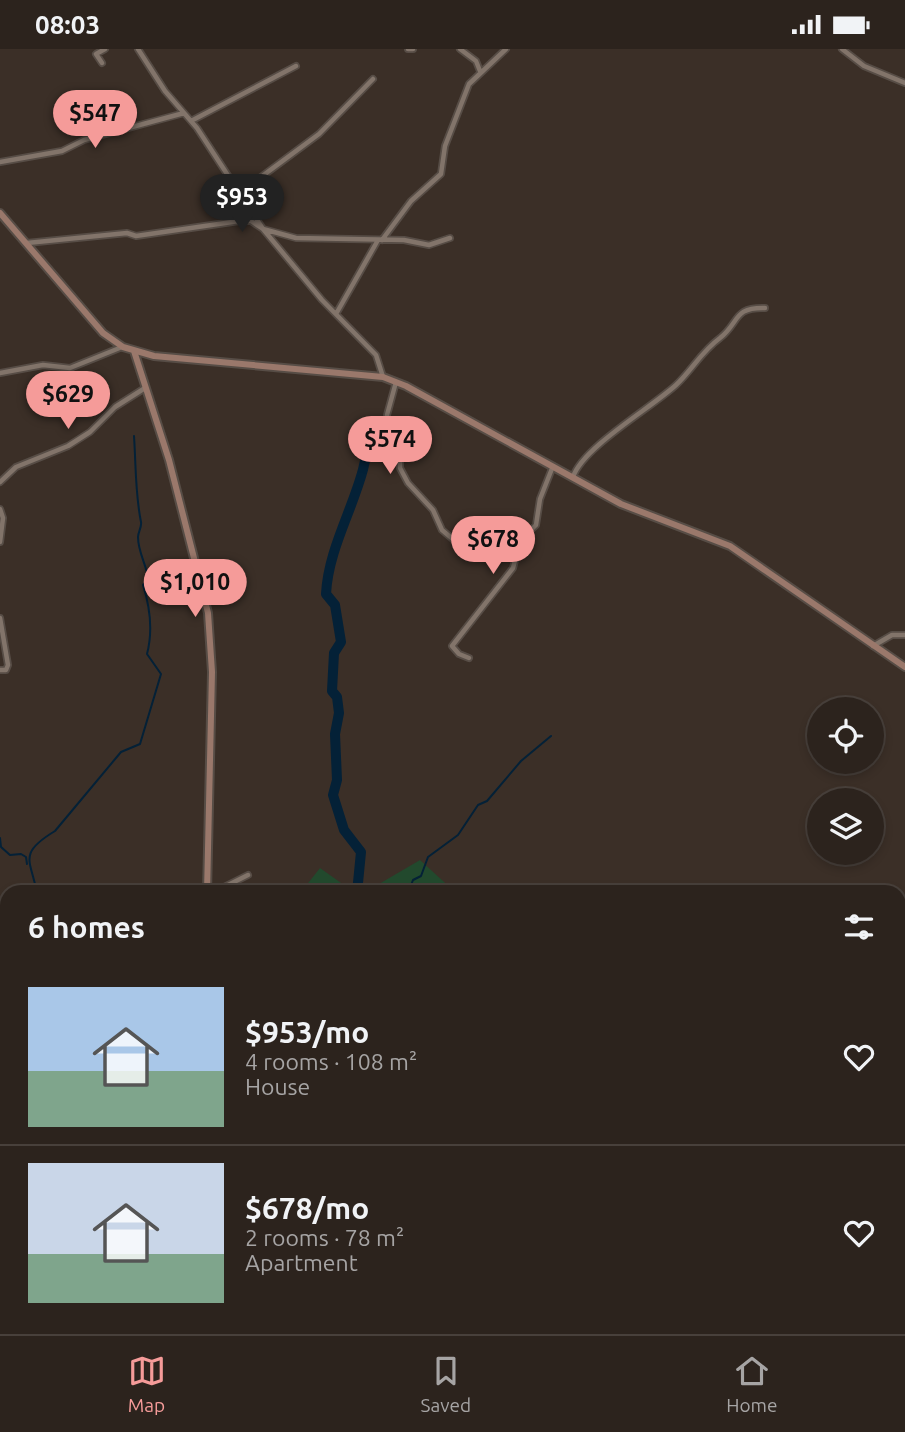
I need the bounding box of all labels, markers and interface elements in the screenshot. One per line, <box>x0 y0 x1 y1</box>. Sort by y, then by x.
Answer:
text: 08:03 <box>35 10 100 39</box>
pin: $547 <box>54 91 136 150</box>
text: $547 <box>69 100 121 125</box>
pin: $953 <box>201 174 283 234</box>
text: $953 <box>216 184 268 209</box>
pin: $629 <box>27 371 109 431</box>
text: $629 <box>42 381 94 406</box>
pin: $574 <box>349 417 431 476</box>
text: $574 <box>364 426 416 451</box>
pin: $678 <box>452 517 534 576</box>
text: $678 <box>467 526 519 551</box>
pin: $1,010 <box>138 559 252 619</box>
text: $1,010 <box>160 569 230 594</box>
map controls <box>807 697 884 865</box>
button: locate <box>807 697 884 774</box>
button: layers <box>807 788 884 865</box>
icon: filters <box>840 908 878 946</box>
text: 6 homes <box>28 910 145 944</box>
icon: home <box>84 1015 168 1099</box>
text: $953/mo <box>245 1015 369 1049</box>
icon: heart <box>840 1038 878 1076</box>
text: 4 rooms · 108 m² <box>245 1049 417 1074</box>
text: House <box>245 1074 310 1099</box>
icon: home <box>84 1191 168 1275</box>
text: $678/mo <box>245 1191 369 1225</box>
icon: heart <box>840 1214 878 1252</box>
text: 2 rooms · 78 m² <box>245 1225 404 1250</box>
text: Apartment <box>245 1250 358 1275</box>
tab: Map <box>128 1352 166 1416</box>
tab: Saved <box>421 1352 471 1416</box>
tab: Home <box>726 1352 777 1416</box>

